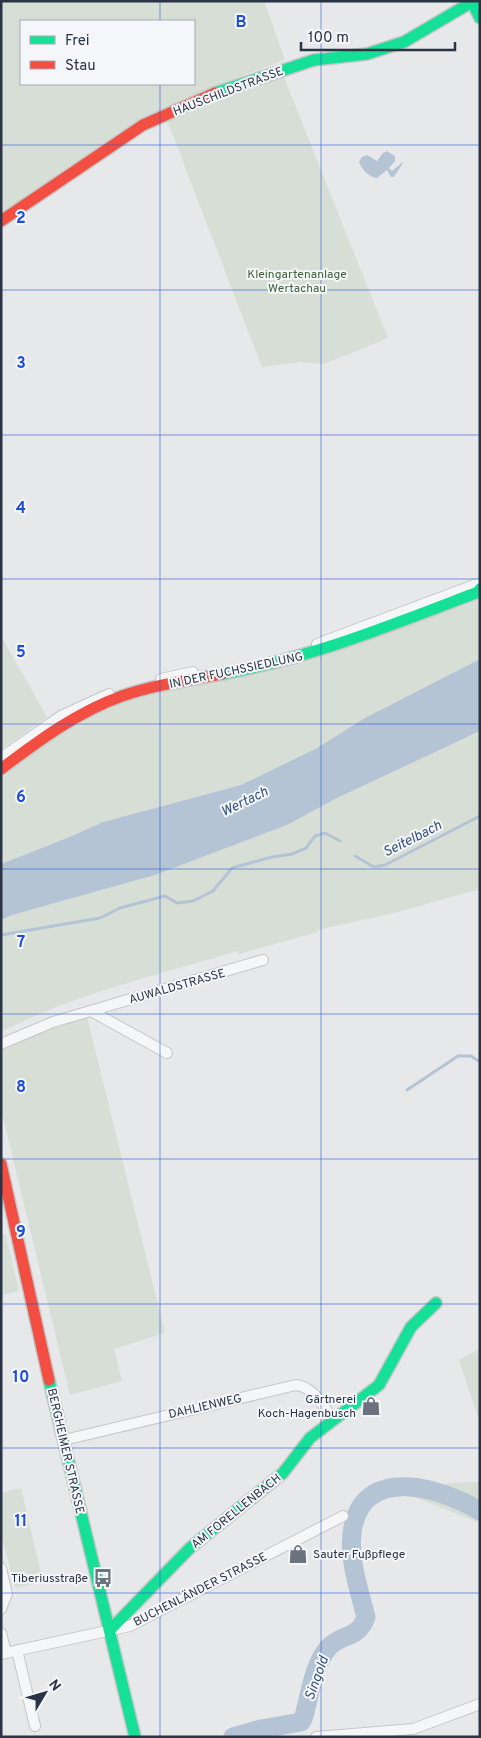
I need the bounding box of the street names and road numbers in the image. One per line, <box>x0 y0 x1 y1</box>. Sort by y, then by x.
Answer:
street label: HAUSCHILDSTRASSE <box>171 64 286 120</box>
street label: IN DER FUCHSSIEDLUNG <box>168 649 305 693</box>
street label: AUWALDSTRASSE <box>127 966 227 1008</box>
street label: BERGHEIMER STRASSE <box>43 1387 87 1516</box>
street label: DAHLIENWEG <box>167 1391 243 1423</box>
street label: AM FORELLENBACH <box>188 1471 285 1553</box>
street label: BUCHENLÄNDER STRASSE <box>131 1549 270 1631</box>

